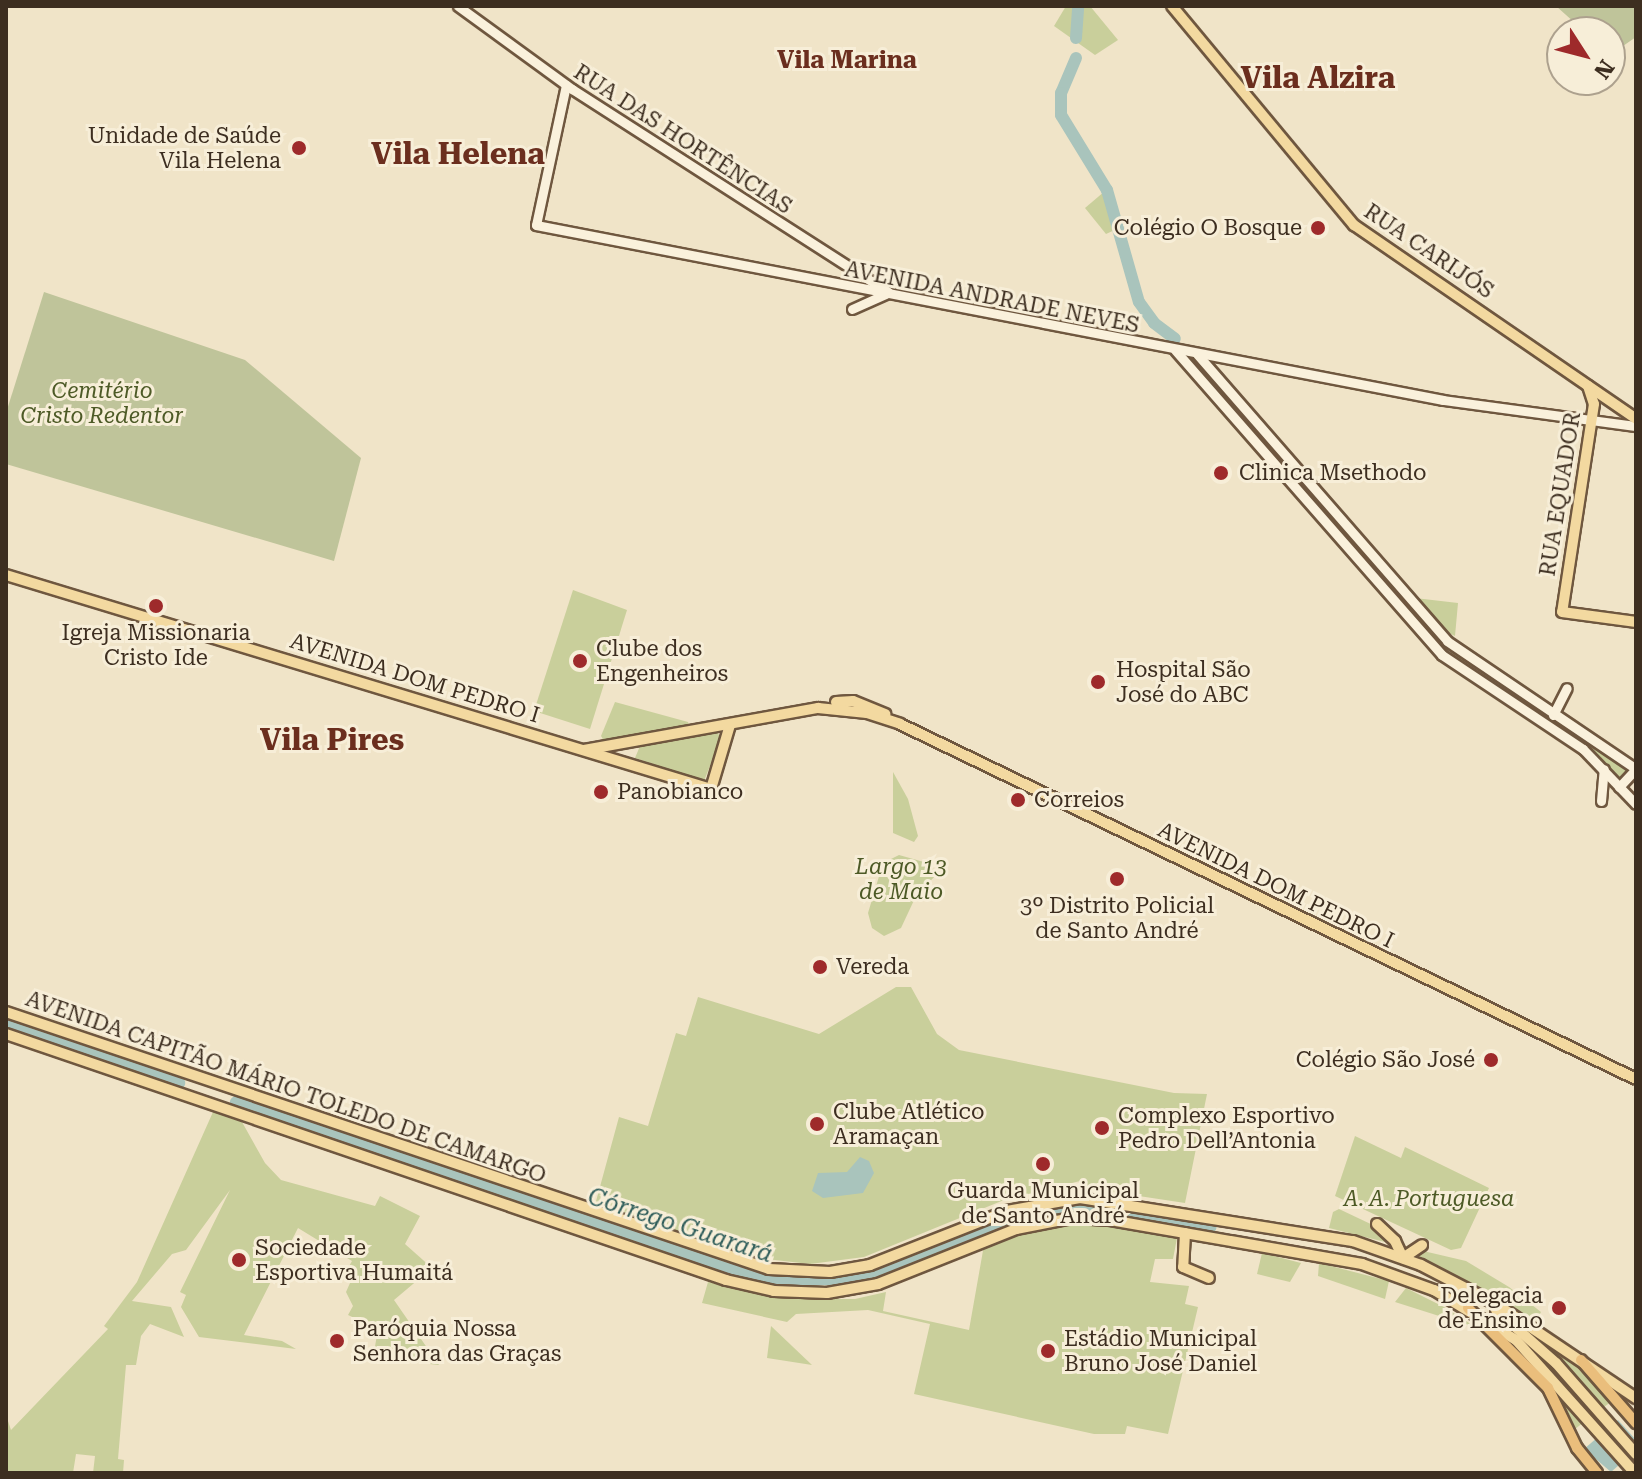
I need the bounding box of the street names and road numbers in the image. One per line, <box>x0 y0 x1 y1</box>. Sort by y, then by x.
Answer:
street label: RUA DAS HORTÊNCIAS <box>569 59 797 219</box>
street label: RUA CARIJÓS <box>1359 198 1499 304</box>
street label: AVENIDA ANDRADE NEVES <box>843 255 1141 339</box>
street label: RUA EQUADOR <box>1534 410 1586 578</box>
street label: AVENIDA DOM PEDRO I <box>287 627 543 729</box>
street label: AVENIDA DOM PEDRO I <box>1154 816 1398 954</box>
street label: AVENIDA CAPITÃO MÁRIO TOLEDO DE CAMARGO <box>22 985 550 1189</box>

